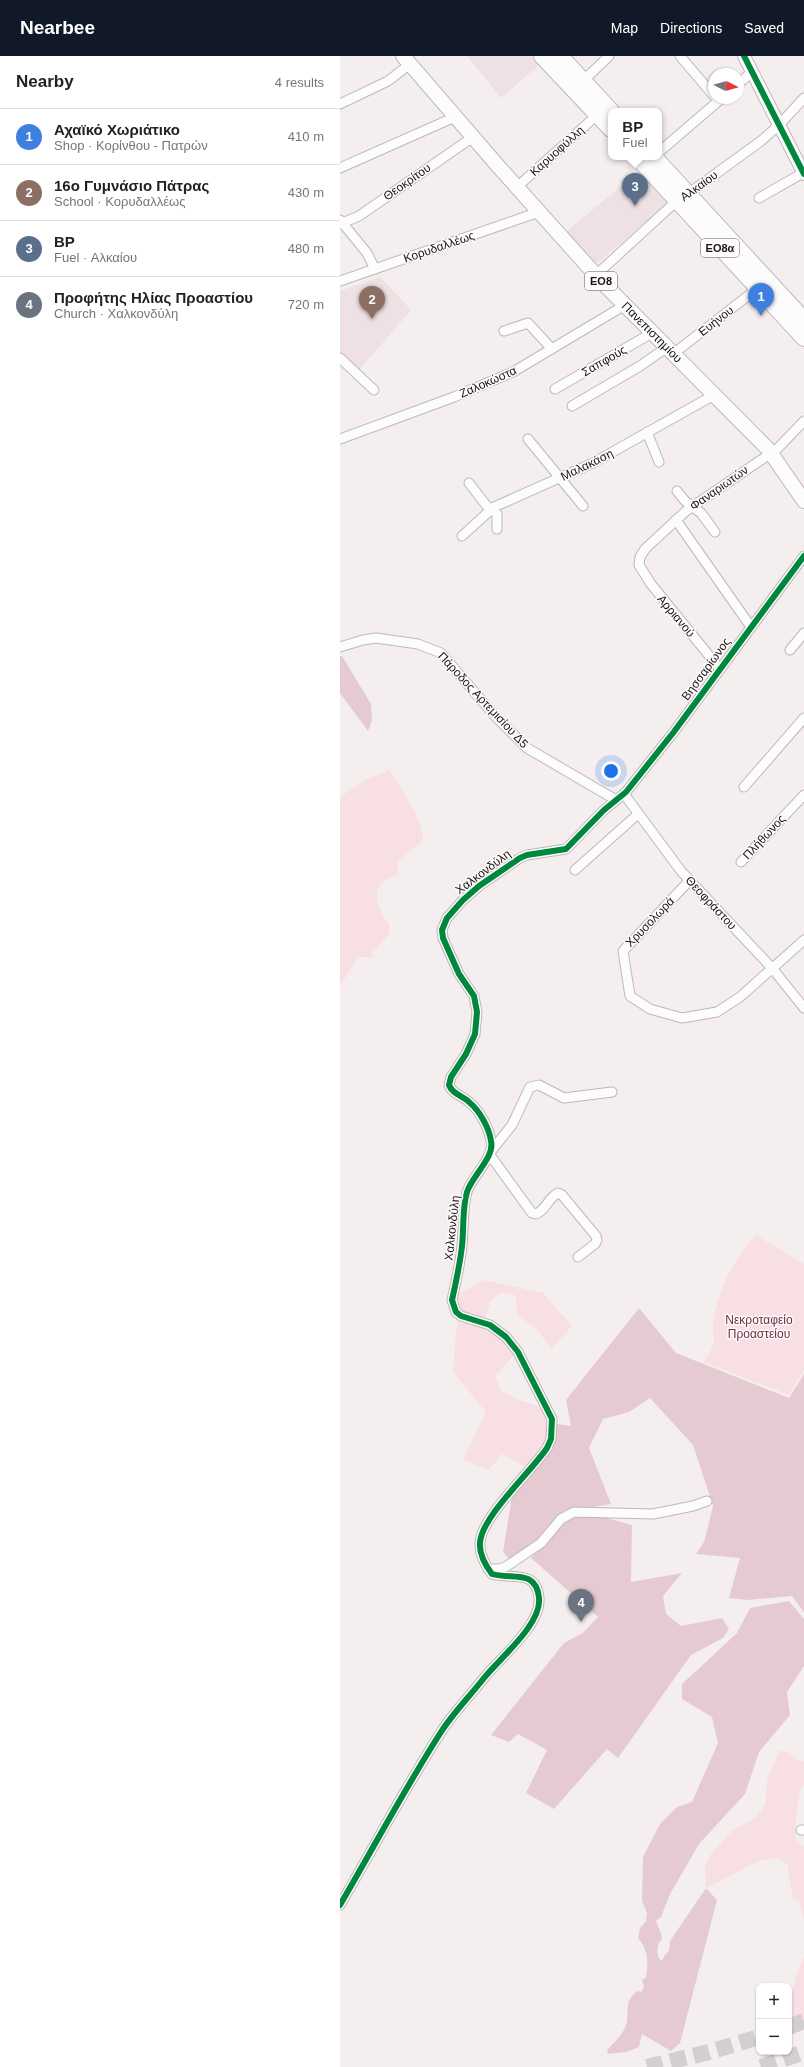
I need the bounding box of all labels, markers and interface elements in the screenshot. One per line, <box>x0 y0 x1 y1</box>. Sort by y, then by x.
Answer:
text: Nearbee <box>20 17 95 38</box>
text: Map <box>611 20 638 36</box>
text: Directions <box>660 20 722 36</box>
text: Saved <box>744 20 784 36</box>
north arrow <box>708 68 744 104</box>
text: Nearby <box>16 72 74 91</box>
text: 4 results <box>275 75 324 90</box>
popup <box>608 108 662 160</box>
text: BP <box>622 118 643 135</box>
text: Αχαϊκό Χωριάτικο <box>54 121 180 138</box>
street label: Καρυοφύλλη <box>527 123 587 179</box>
text: 1 <box>25 129 33 144</box>
text: 410 m <box>288 129 324 144</box>
text: Fuel <box>622 135 648 150</box>
text: Shop · Κορίνθου - Πατρών <box>54 138 208 153</box>
street label: Θεοκρίτου <box>381 161 433 203</box>
street label: Αλκαίου <box>678 168 720 204</box>
pin: 3 <box>622 173 648 206</box>
text: 16ο Γυμνάσιο Πάτρας <box>54 177 209 194</box>
text: 2 <box>25 185 33 200</box>
text: 430 m <box>288 185 324 200</box>
text: School · Κορυδαλλέως <box>54 194 186 209</box>
street label: Κορυδαλλέως <box>402 228 476 266</box>
text: BP <box>54 233 75 250</box>
road number: ΕΟ8α <box>701 239 739 257</box>
text: 3 <box>25 241 33 256</box>
text: 480 m <box>288 241 324 256</box>
text: Fuel · Αλκαίου <box>54 250 137 265</box>
road number: ΕΟ8 <box>585 272 617 290</box>
pin: 1 <box>748 283 774 316</box>
pin: 2 <box>359 286 385 319</box>
text: Προφήτης Ηλίας Προαστίου <box>54 289 253 306</box>
text: 4 <box>25 297 33 312</box>
text: 720 m <box>288 297 324 312</box>
street label: Πανεπιστημίου <box>619 299 685 365</box>
street label: Ευήνου <box>696 303 736 339</box>
text: Church · Χαλκονδύλη <box>54 306 178 321</box>
street label: Σαπφούς <box>579 343 629 379</box>
street label: Ζαλοκώστα <box>457 363 519 401</box>
street label: Μαλακάση <box>559 446 615 484</box>
street label: Φαναριωτών <box>687 463 751 513</box>
street label: Αρριανού <box>654 592 698 640</box>
street label: Βησσαρίωνος <box>679 635 733 703</box>
street label: Πάροδος Αρτεμισίου Δ5 <box>435 649 531 751</box>
your location <box>601 761 621 781</box>
street label: Πλήθωνος <box>740 812 788 862</box>
street label: Χαλκονδύλη <box>453 847 513 897</box>
street label: Θεοφράστου <box>683 873 739 933</box>
street label: Χρυσολωρά <box>623 894 677 950</box>
street label: Χαλκονδύλη <box>442 1195 462 1261</box>
park label: Νεκροταφείο Προαστείου <box>725 1313 793 1341</box>
pin: 4 <box>568 1589 594 1622</box>
map controls <box>756 1983 792 2055</box>
button: + <box>756 1983 792 2019</box>
button: − <box>756 2019 792 2055</box>

